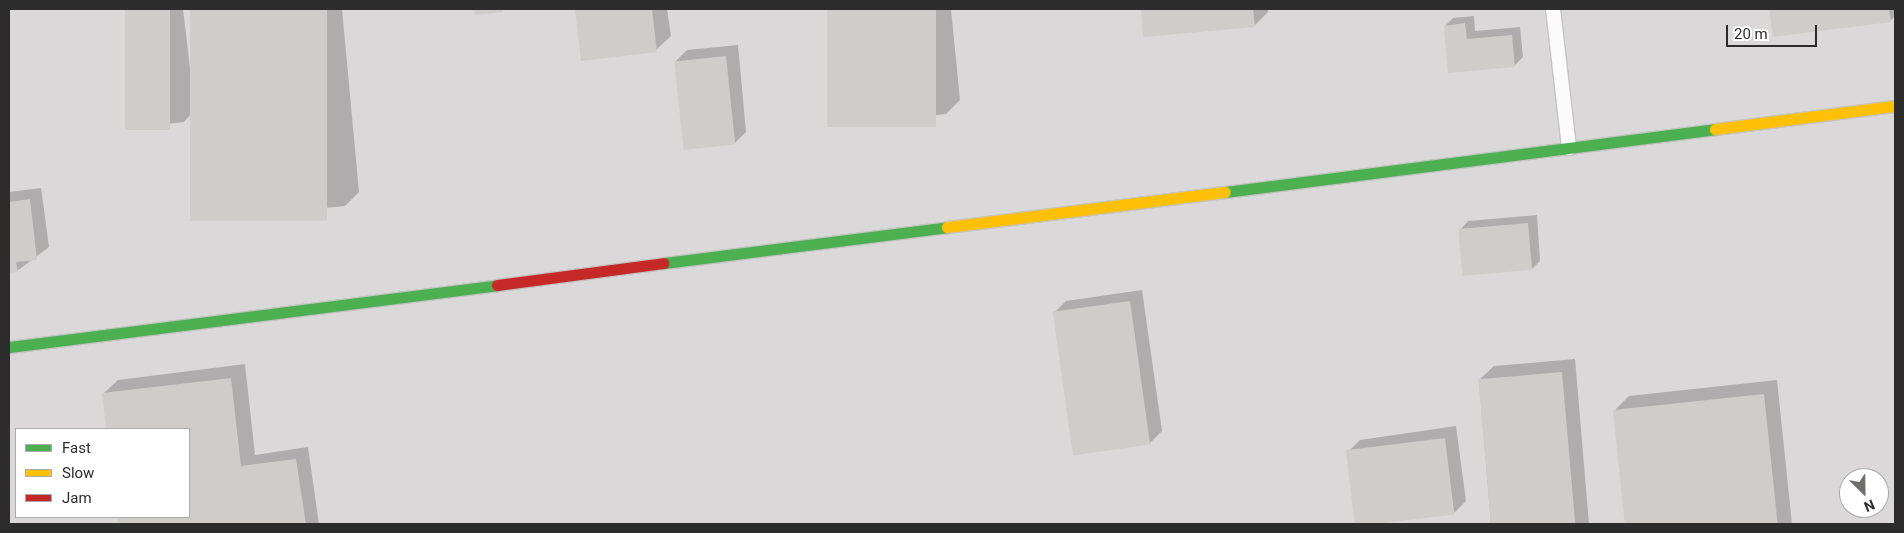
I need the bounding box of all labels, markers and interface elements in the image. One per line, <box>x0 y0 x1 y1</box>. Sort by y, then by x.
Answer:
scale bar <box>1729 15 1820 47</box>
text: 20 m <box>1734 25 1768 43</box>
legend <box>15 428 190 518</box>
text: Fast <box>62 439 91 457</box>
text: Slow <box>62 464 94 482</box>
north arrow <box>1839 468 1889 518</box>
text: Jam <box>62 489 92 507</box>
text: N <box>1862 497 1877 515</box>

